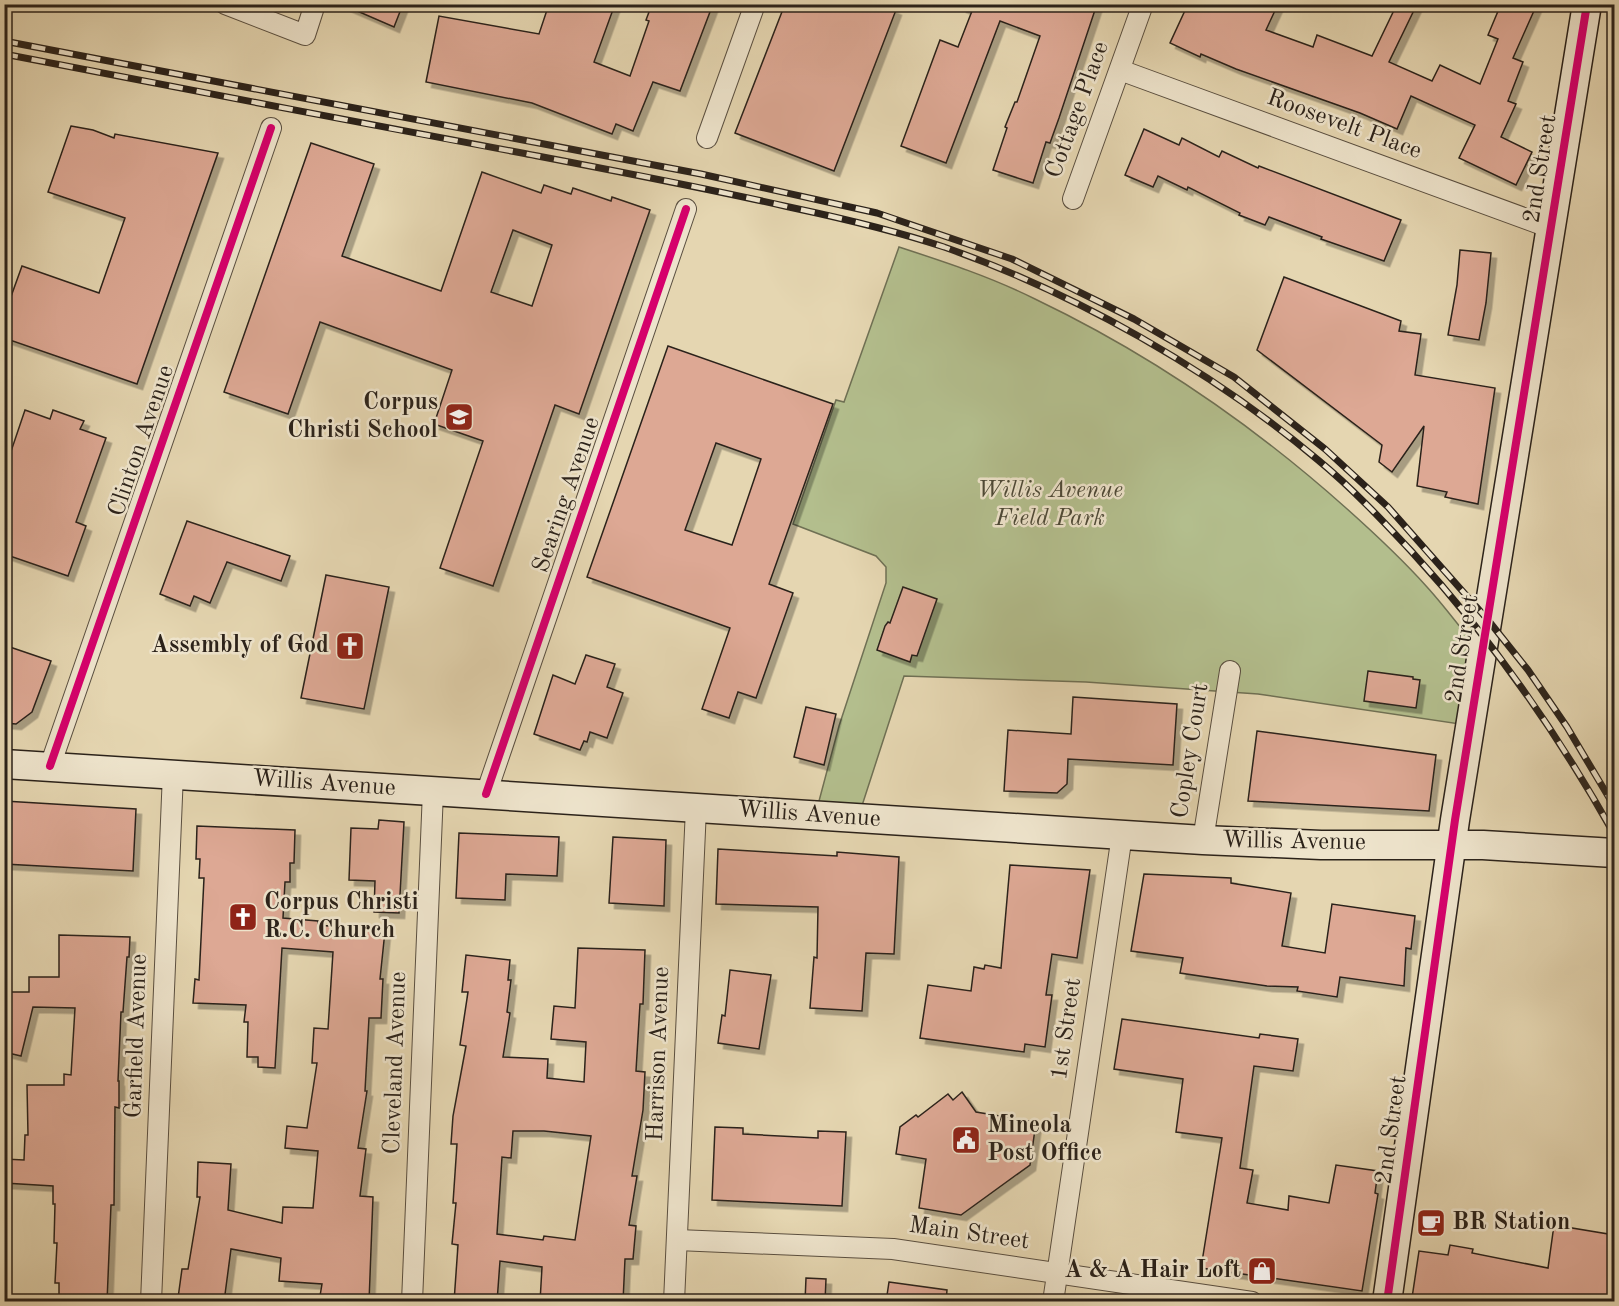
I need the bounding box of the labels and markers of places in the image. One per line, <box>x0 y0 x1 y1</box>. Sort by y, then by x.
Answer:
place label: Corpus Christi School <box>287 391 438 443</box>
school or university icon: Corpus Christi School <box>443 401 475 433</box>
church icon: Assembly of God <box>334 630 366 662</box>
place label: Assembly of God <box>151 634 329 658</box>
place label: Corpus Christi R.C. Church <box>264 891 419 943</box>
church icon: Corpus Christi R.C. Church <box>227 901 259 933</box>
place label: Mineola Post Office <box>987 1114 1102 1166</box>
public building icon: Mineola Post Office <box>950 1124 982 1156</box>
cafe icon: BR Station <box>1415 1207 1447 1239</box>
place label: BR Station <box>1452 1211 1570 1235</box>
shop icon: A & A Hair Loft <box>1246 1255 1278 1287</box>
place label: A & A Hair Loft <box>1064 1259 1241 1283</box>

